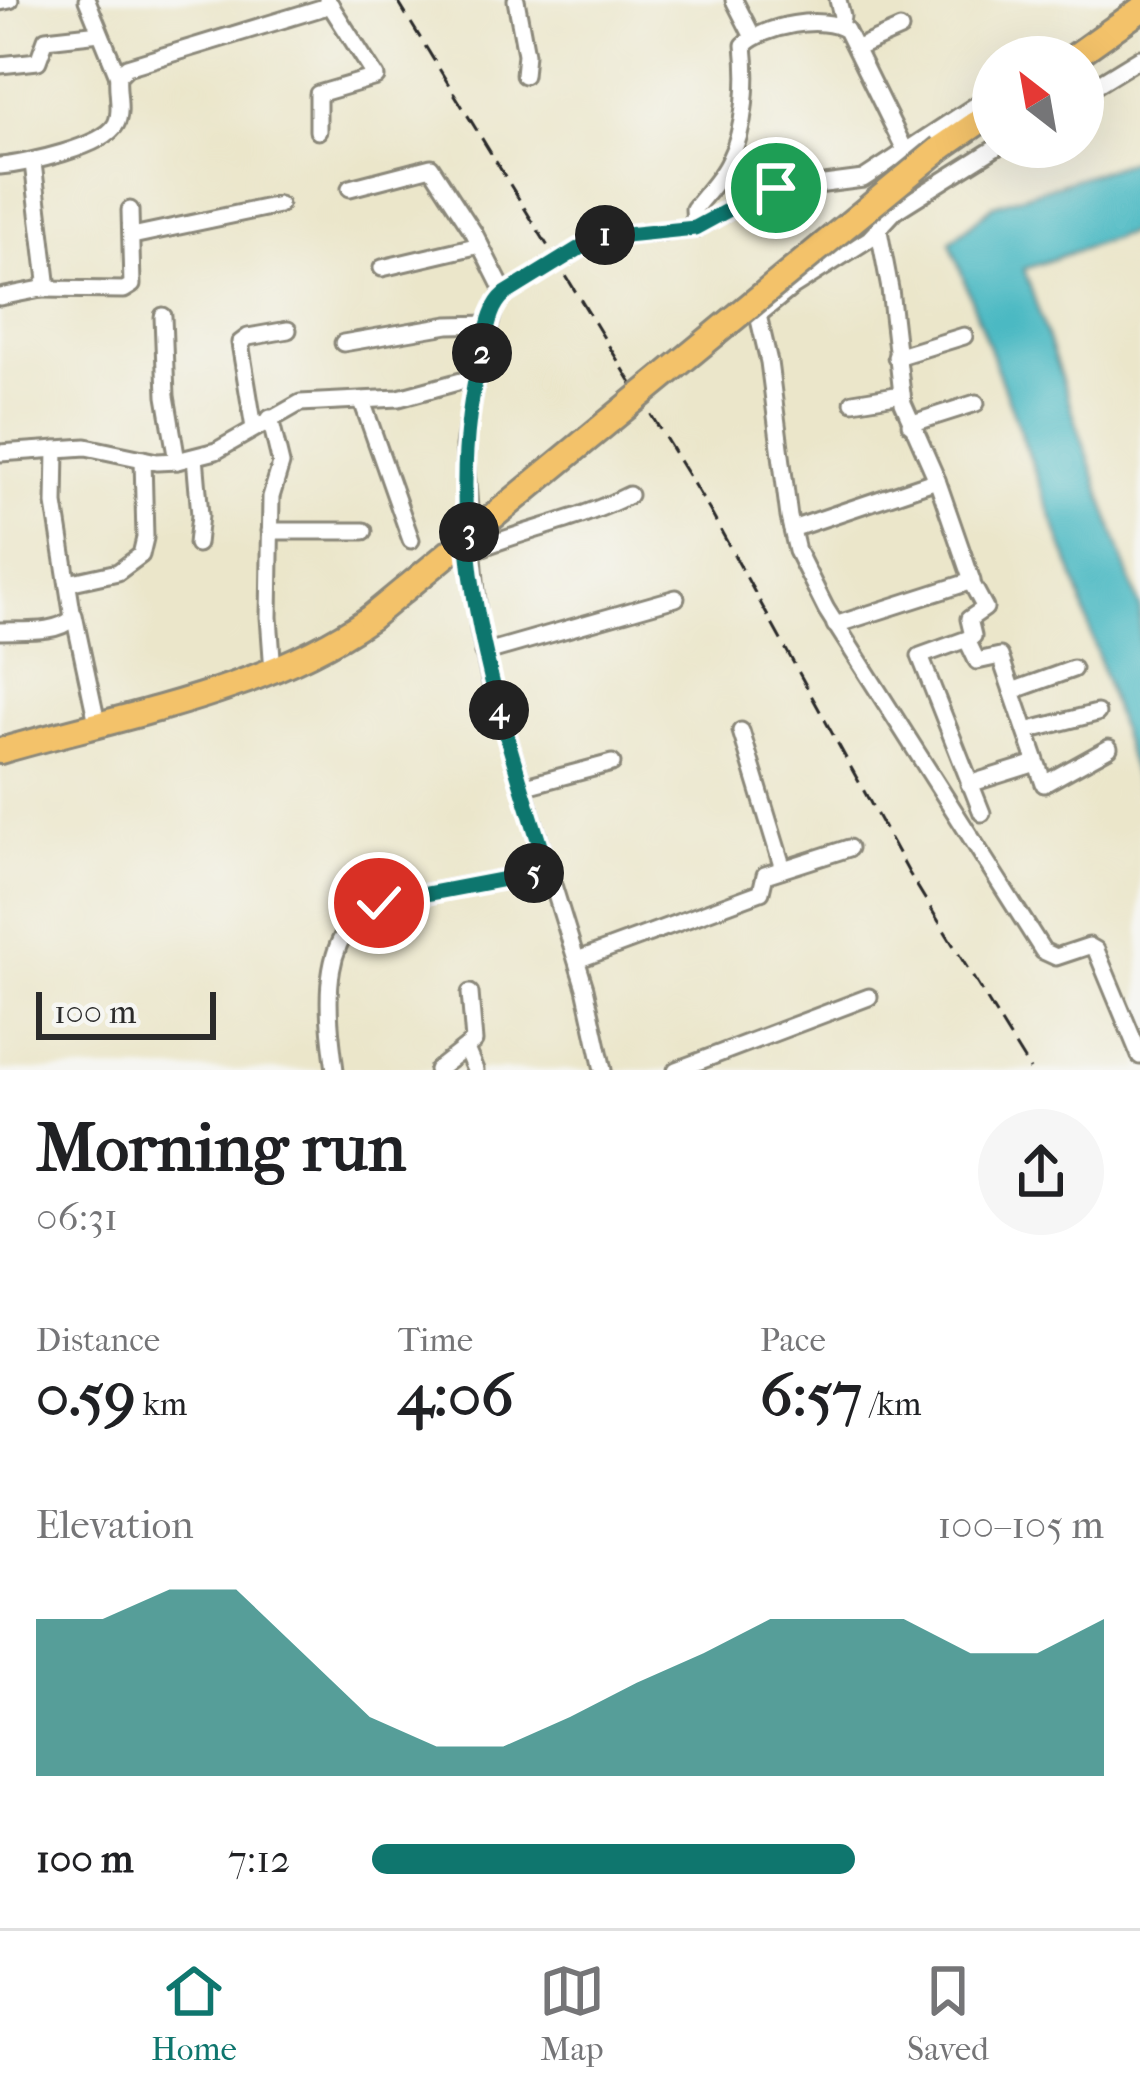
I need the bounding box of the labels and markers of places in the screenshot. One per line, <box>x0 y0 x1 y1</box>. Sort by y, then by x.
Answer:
pin <box>725 137 827 239</box>
pin: 1 <box>575 205 635 265</box>
pin: 2 <box>452 323 512 383</box>
pin: 3 <box>439 502 499 562</box>
pin: 4 <box>469 680 529 740</box>
pin: 5 <box>504 843 564 903</box>
pin <box>328 852 430 954</box>

